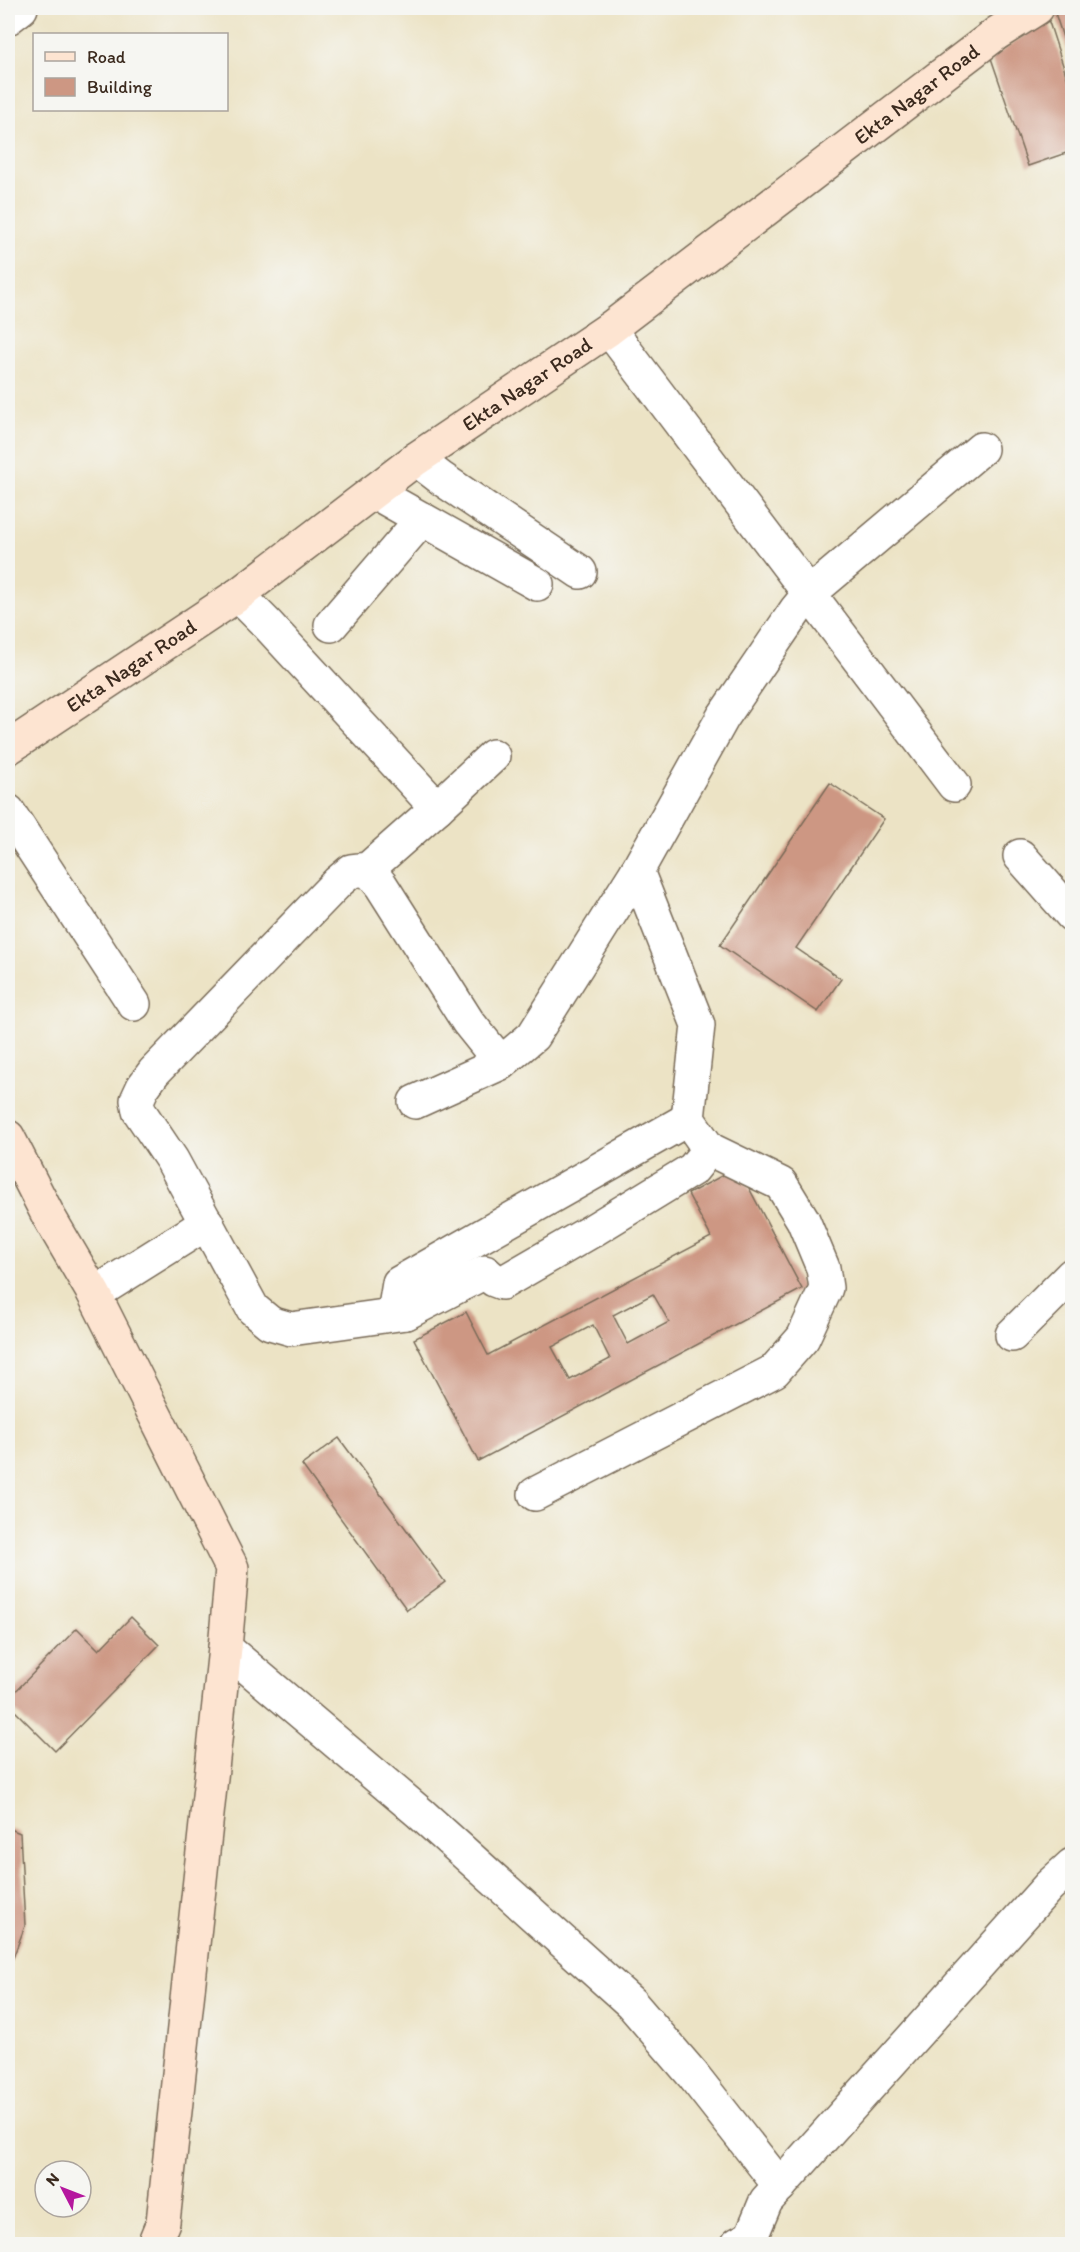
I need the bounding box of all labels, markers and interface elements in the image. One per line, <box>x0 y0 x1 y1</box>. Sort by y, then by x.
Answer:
legend <box>33 33 228 111</box>
street label: Ekta Nagar Road <box>849 38 984 149</box>
text: Road <box>87 46 126 68</box>
text: Building <box>87 76 153 98</box>
street label: Ekta Nagar Road <box>457 331 596 436</box>
street label: Ekta Nagar Road <box>61 613 201 718</box>
north arrow <box>33 2159 93 2219</box>
text: N <box>42 2169 63 2190</box>

